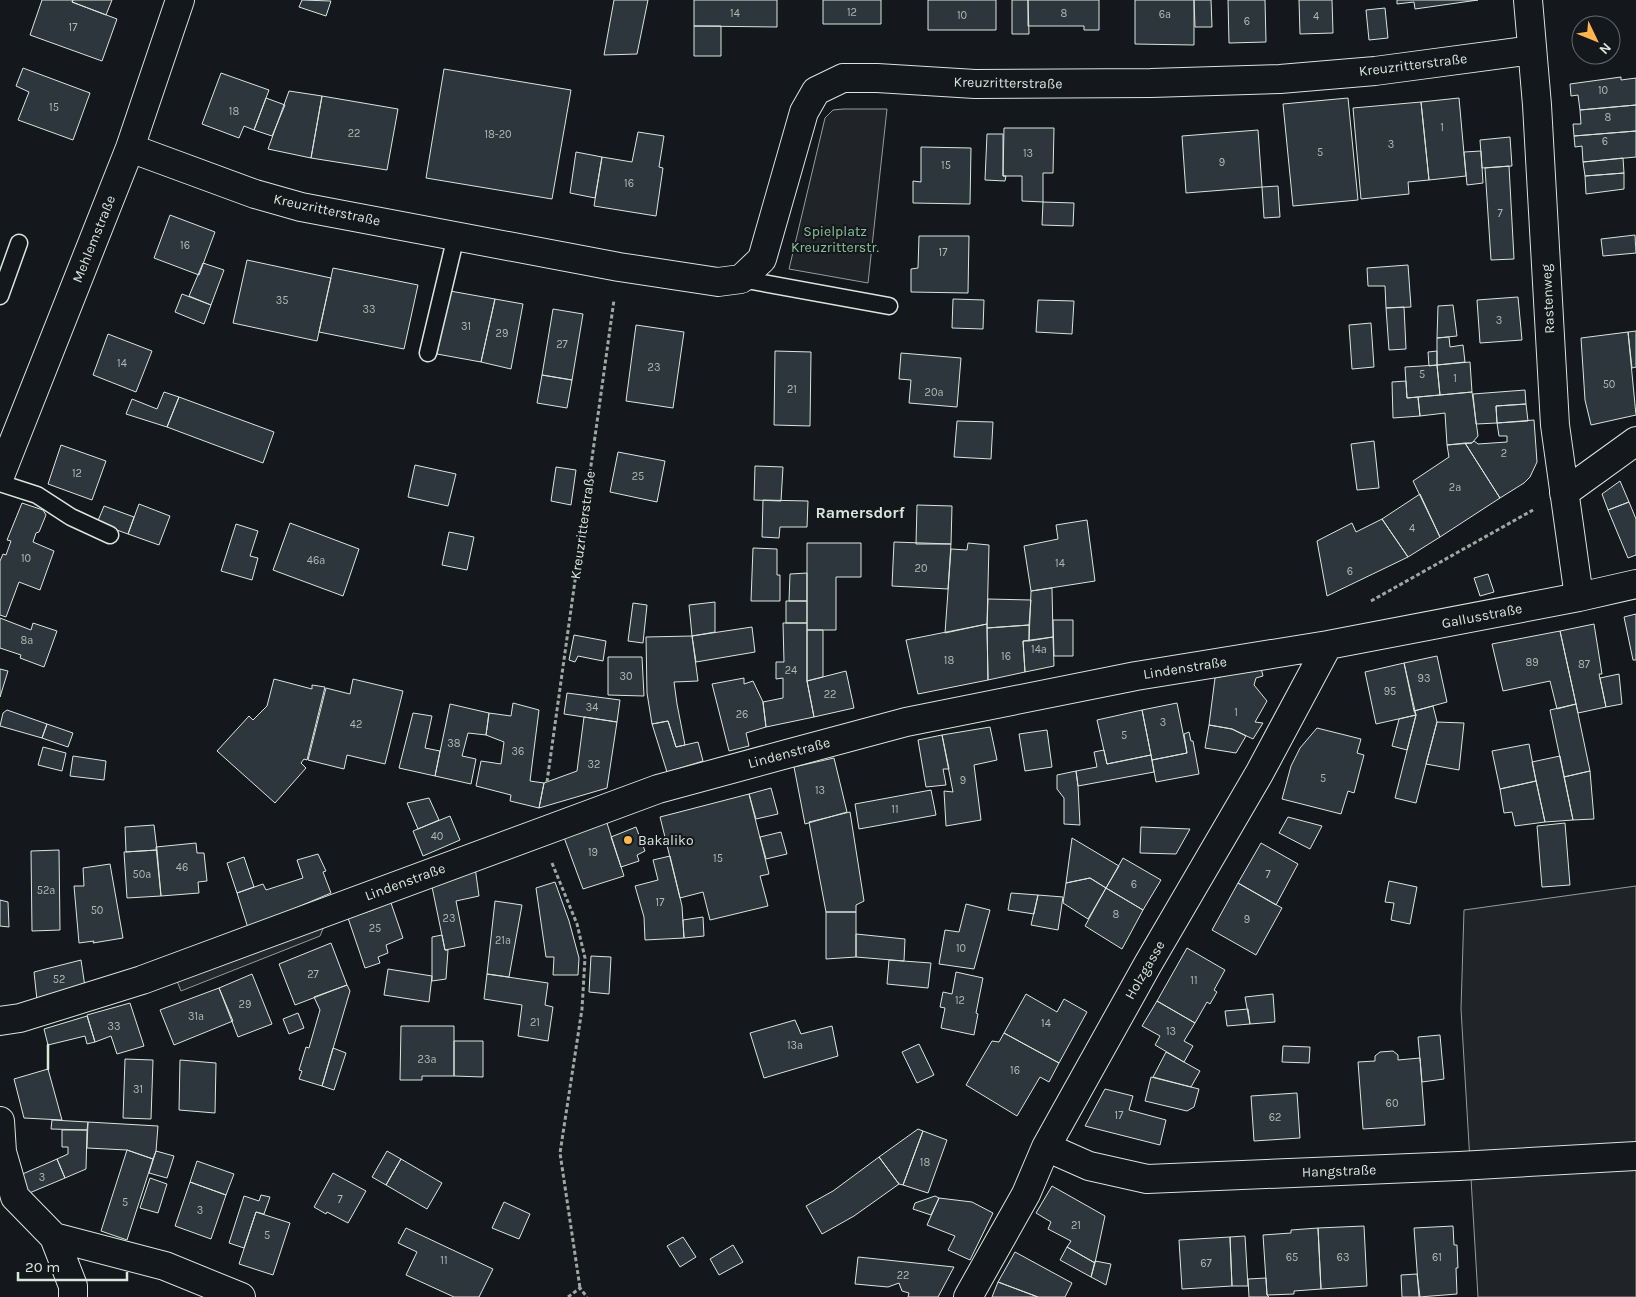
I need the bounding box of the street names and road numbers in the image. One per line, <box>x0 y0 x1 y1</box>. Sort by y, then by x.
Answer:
street label: Kreuzritterstraße <box>1358 50 1468 80</box>
street label: Kreuzritterstraße <box>953 74 1063 92</box>
street label: Kreuzritterstraße <box>272 190 382 230</box>
street label: Mehlemstraße <box>69 193 119 285</box>
street label: Rastenweg <box>1538 264 1558 334</box>
street label: Kreuzritterstraße <box>567 470 599 580</box>
street label: Gallusstraße <box>1440 600 1524 632</box>
street label: Lindenstraße <box>1142 653 1228 683</box>
street label: Lindenstraße <box>746 734 832 772</box>
street label: Lindenstraße <box>363 860 447 904</box>
street label: Holzgasse <box>1121 938 1169 1002</box>
street label: Hangstraße <box>1301 1161 1377 1181</box>

